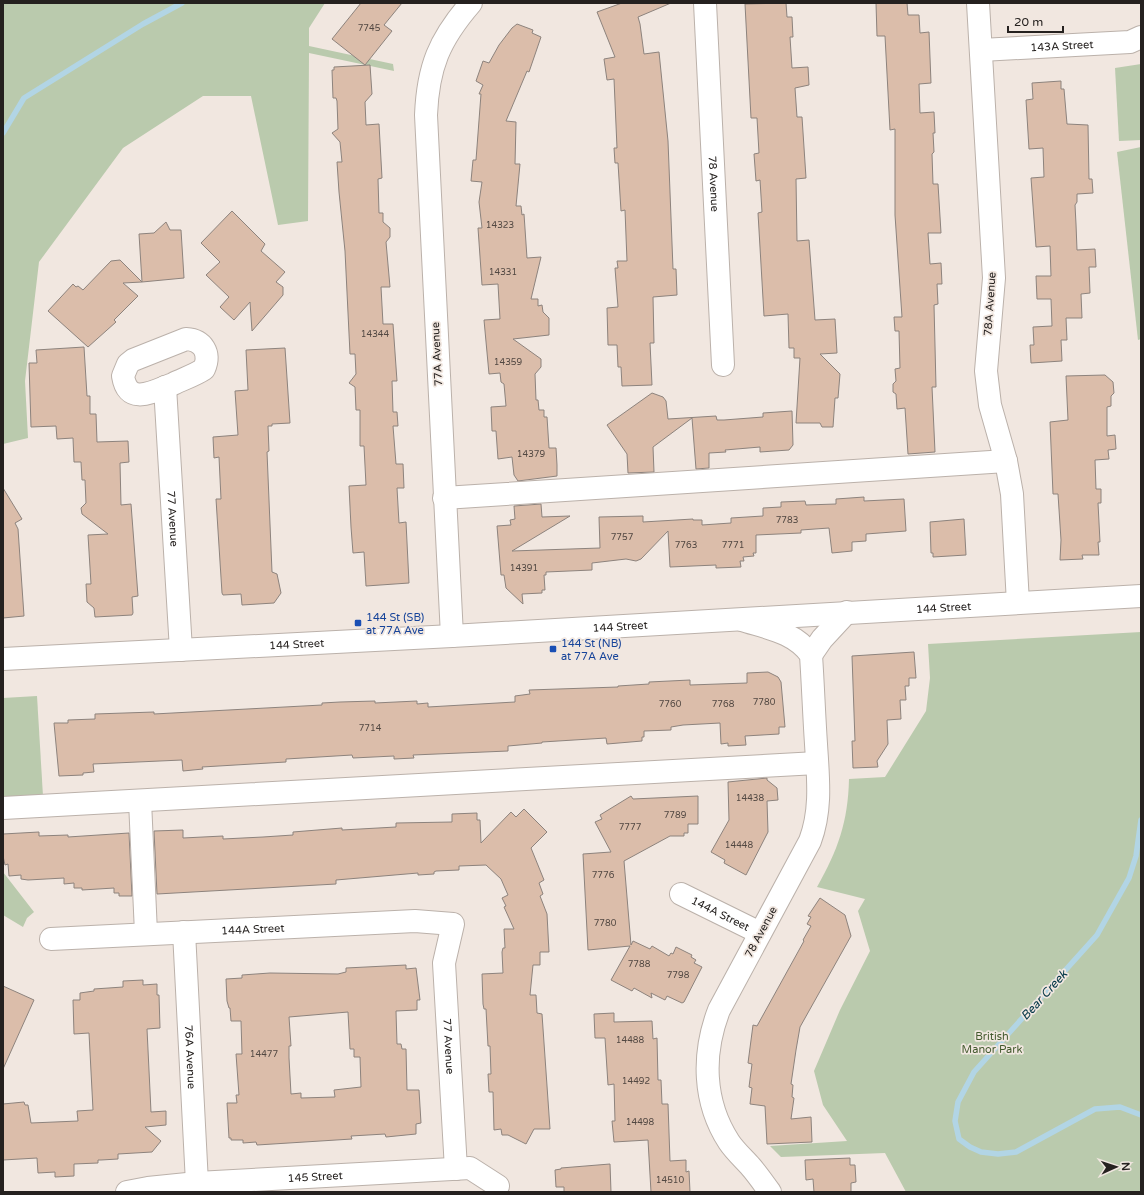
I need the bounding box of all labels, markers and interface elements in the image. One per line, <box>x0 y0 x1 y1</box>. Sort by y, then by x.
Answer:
scale bar <box>1008 8 1063 34</box>
text: 20 m <box>1014 15 1043 29</box>
house number: 7745 <box>358 23 381 34</box>
street label: 143A Street <box>1030 37 1094 54</box>
street label: 78 Avenue <box>706 155 722 212</box>
house number: 14323 <box>486 220 514 231</box>
house number: 14331 <box>489 267 517 278</box>
street label: 78A Avenue <box>981 271 999 337</box>
street label: 77A Avenue <box>429 322 445 386</box>
house number: 14344 <box>361 329 389 340</box>
house number: 14359 <box>494 357 522 368</box>
house number: 14379 <box>517 449 545 460</box>
street label: 77 Avenue <box>165 490 181 547</box>
house number: 7783 <box>776 515 798 526</box>
house number: 7757 <box>611 532 634 543</box>
house number: 7763 <box>675 540 697 551</box>
house number: 7771 <box>722 540 744 551</box>
house number: 14391 <box>510 563 538 574</box>
street label: 144 Street <box>916 599 971 616</box>
place label: 144 St (SB) at 77A Ave <box>366 611 424 637</box>
marker: 144 St (SB) at 77A Ave <box>353 618 363 628</box>
street label: 144 Street <box>592 618 648 634</box>
street label: 144 Street <box>269 636 324 652</box>
place label: 144 St (NB) at 77A Ave <box>561 637 622 663</box>
marker: 144 St (NB) at 77A Ave <box>548 644 558 654</box>
house number: 7780 <box>753 697 776 708</box>
house number: 7760 <box>659 699 682 710</box>
house number: 7768 <box>712 699 735 710</box>
house number: 7714 <box>359 723 382 734</box>
house number: 14438 <box>736 793 764 804</box>
house number: 7789 <box>664 810 687 821</box>
house number: 7777 <box>619 822 642 833</box>
house number: 14448 <box>725 840 753 851</box>
house number: 7776 <box>592 870 615 881</box>
street label: 144A Street <box>689 894 752 933</box>
street label: 78 Avenue <box>742 904 780 960</box>
house number: 7780 <box>594 918 617 929</box>
street label: 144A Street <box>221 921 285 937</box>
house number: 7788 <box>628 959 651 970</box>
water label: Bear Creek <box>1018 966 1071 1023</box>
house number: 7798 <box>667 970 690 981</box>
street label: 77 Avenue <box>441 1018 457 1075</box>
street label: 76A Avenue <box>182 1024 199 1089</box>
park label: British Manor Park <box>962 1030 1022 1056</box>
house number: 14488 <box>616 1035 644 1046</box>
house number: 14477 <box>250 1049 278 1060</box>
house number: 14492 <box>622 1076 650 1087</box>
house number: 14498 <box>626 1117 654 1128</box>
north arrow <box>1096 1147 1136 1187</box>
text: N <box>1119 1162 1132 1171</box>
street label: 145 Street <box>287 1169 343 1185</box>
house number: 14510 <box>656 1175 684 1186</box>

